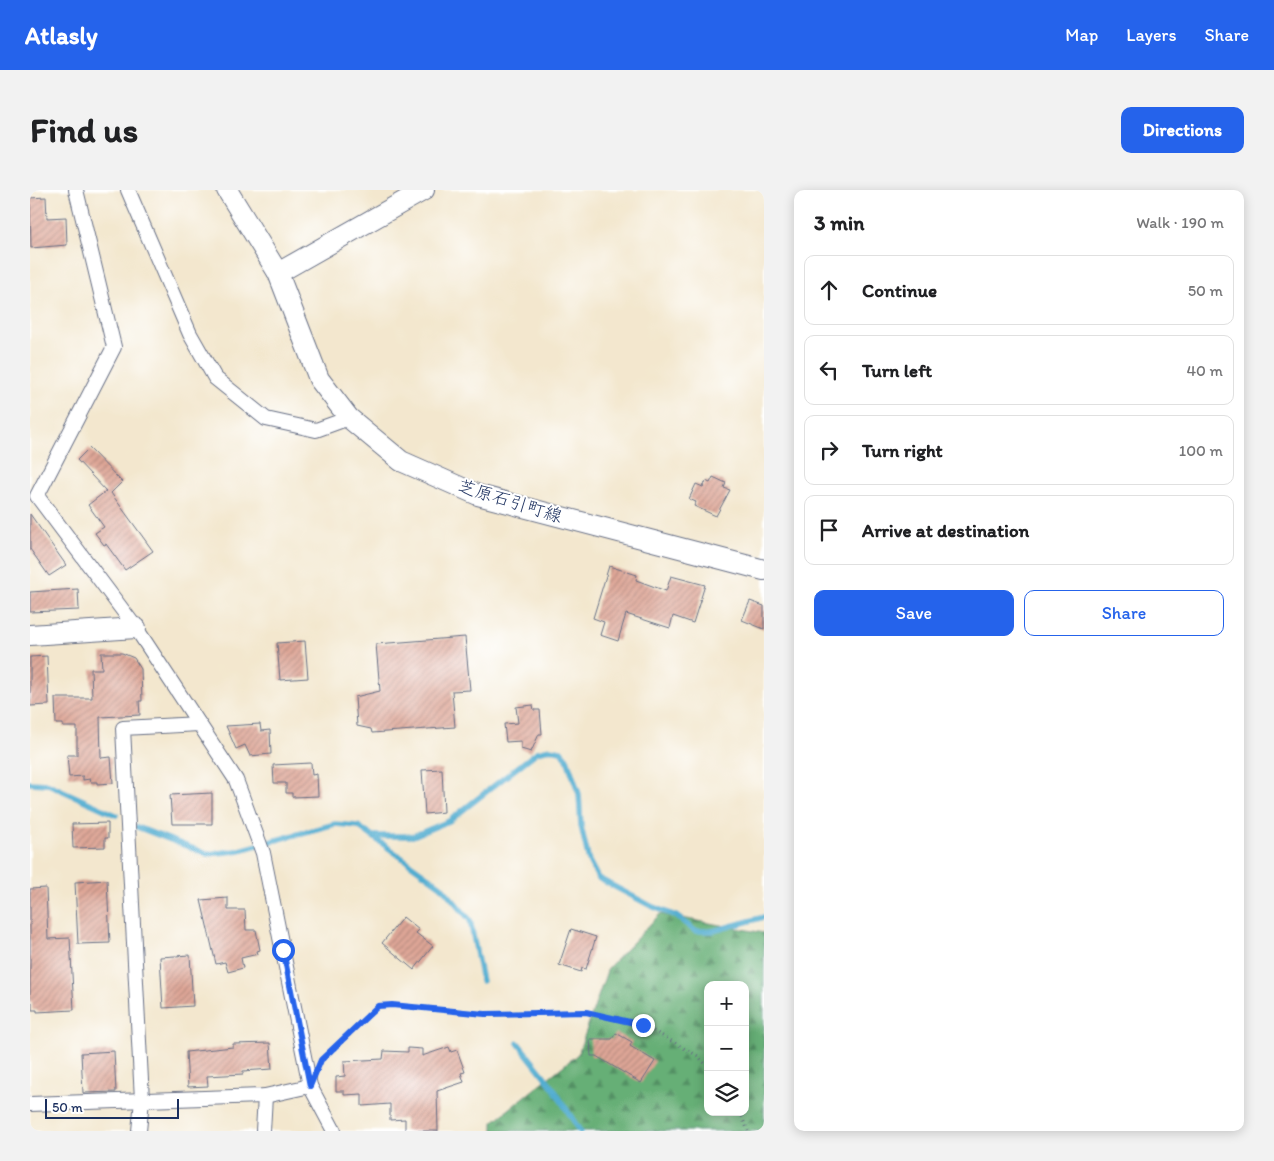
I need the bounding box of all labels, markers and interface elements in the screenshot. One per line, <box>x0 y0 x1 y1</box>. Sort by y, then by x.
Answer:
text: Atlasly <box>25 21 98 50</box>
text: Map <box>1065 24 1098 46</box>
text: Layers <box>1126 24 1176 46</box>
text: Share <box>1204 24 1249 46</box>
button: Directions <box>1121 107 1244 153</box>
text: Find us <box>30 109 138 151</box>
text: 3 min <box>814 210 864 235</box>
text: Walk · 190 m <box>1136 213 1224 232</box>
icon: ahead <box>815 276 843 304</box>
text: Continue <box>862 279 937 302</box>
text: 50 m <box>1188 281 1223 300</box>
icon: left <box>815 356 843 384</box>
text: Turn left <box>862 359 932 382</box>
text: 40 m <box>1186 361 1223 380</box>
icon: right <box>815 436 843 464</box>
text: Turn right <box>862 439 943 462</box>
text: 100 m <box>1179 441 1223 460</box>
street label: 芝原石引町線 <box>455 475 565 527</box>
icon: arrive <box>815 516 843 544</box>
text: Arrive at destination <box>862 519 1029 542</box>
button: Save <box>814 590 1014 636</box>
button: Share <box>1024 590 1224 636</box>
route start <box>272 939 295 962</box>
map controls <box>704 981 749 1116</box>
button: + <box>704 981 749 1026</box>
route end <box>632 1014 655 1037</box>
button: − <box>704 1026 749 1071</box>
button: layers <box>704 1071 749 1116</box>
scale bar <box>45 1096 179 1119</box>
text: 50 m <box>52 1099 83 1116</box>

